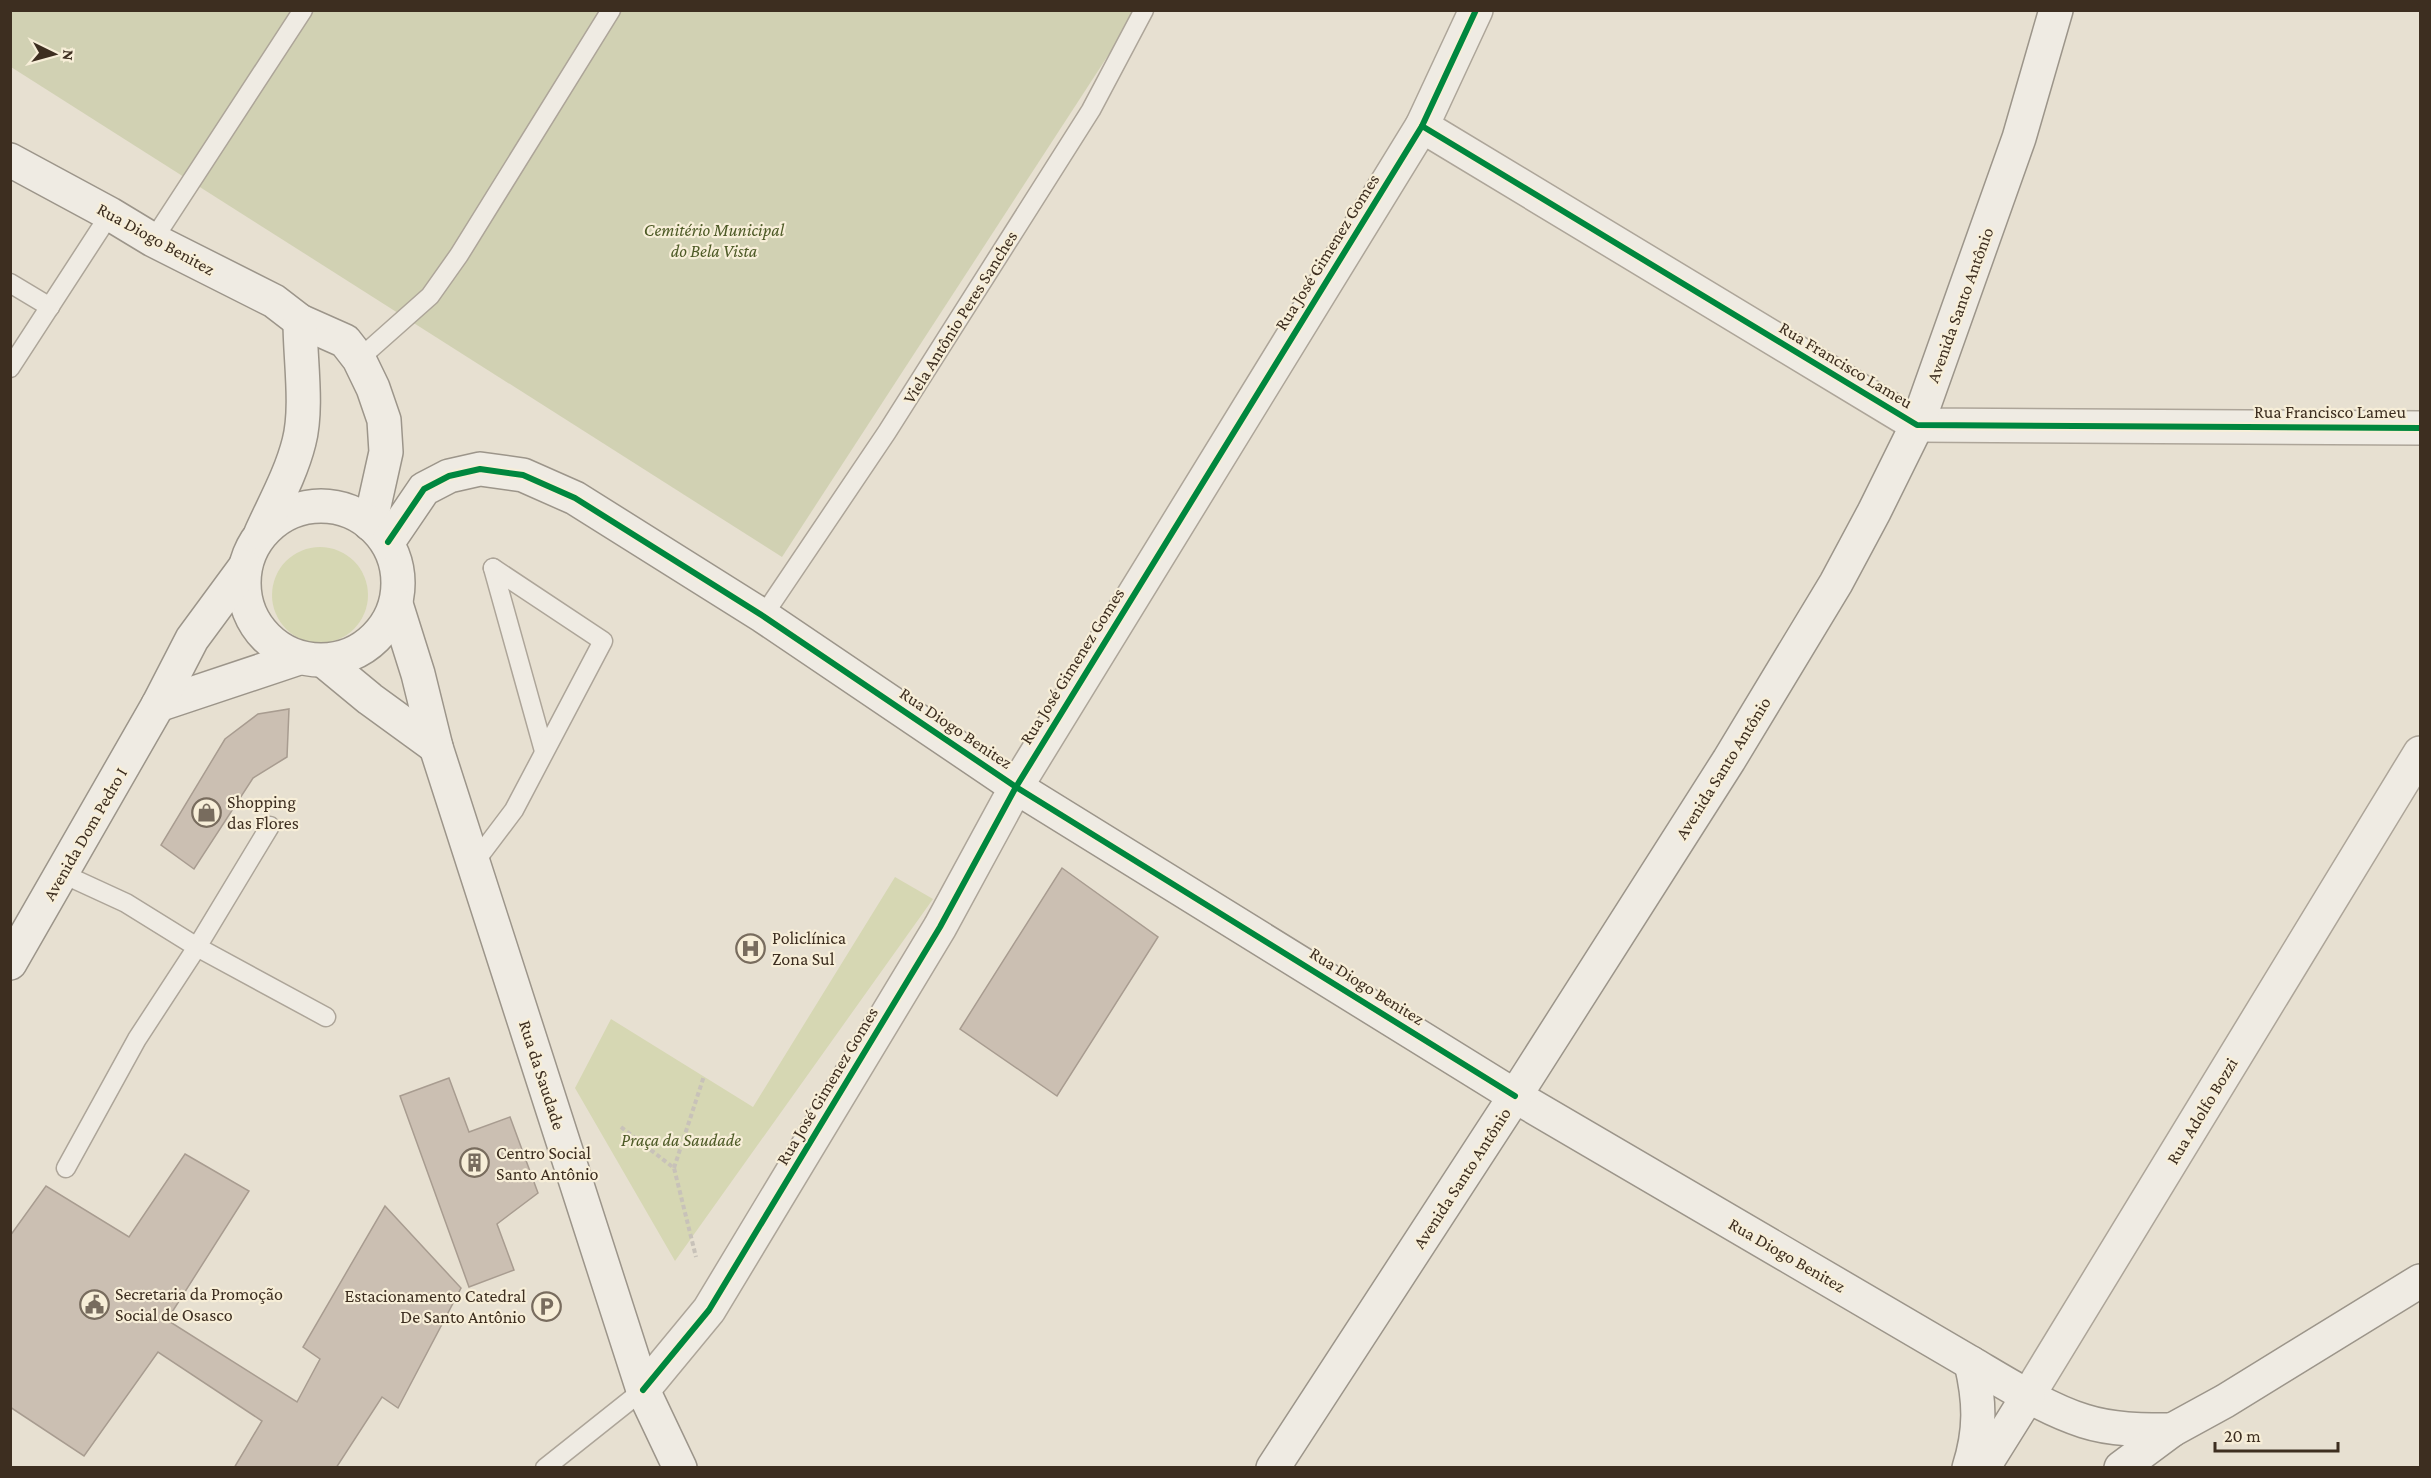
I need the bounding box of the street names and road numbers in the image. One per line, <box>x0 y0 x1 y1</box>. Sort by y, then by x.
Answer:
street label: Rua José Gimenez Gomes <box>1271 170 1383 334</box>
street label: Rua Diogo Benitez <box>94 198 218 280</box>
street label: Avenida Santo Antônio <box>1923 224 1997 385</box>
street label: Viela Antônio Peres Sanches <box>899 227 1021 407</box>
street label: Rua Francisco Lameu <box>1776 317 1917 413</box>
street label: Rua Francisco Lameu <box>2254 402 2406 422</box>
street label: Rua José Gimenez Gomes <box>1016 584 1128 748</box>
street label: Rua Diogo Benitez <box>896 683 1016 773</box>
street label: Avenida Santo Antônio <box>1671 693 1775 843</box>
street label: Avenida Dom Pedro I <box>39 764 131 904</box>
street label: Rua Diogo Benitez <box>1306 943 1428 1029</box>
street label: Rua José Gimenez Gomes <box>772 1004 882 1168</box>
street label: Rua da Saudade <box>515 1018 569 1132</box>
street label: Rua Adolfo Bozzi <box>2162 1054 2242 1168</box>
street label: Avenida Santo Antônio <box>1409 1104 1515 1252</box>
street label: Rua Diogo Benitez <box>1725 1214 1849 1297</box>

